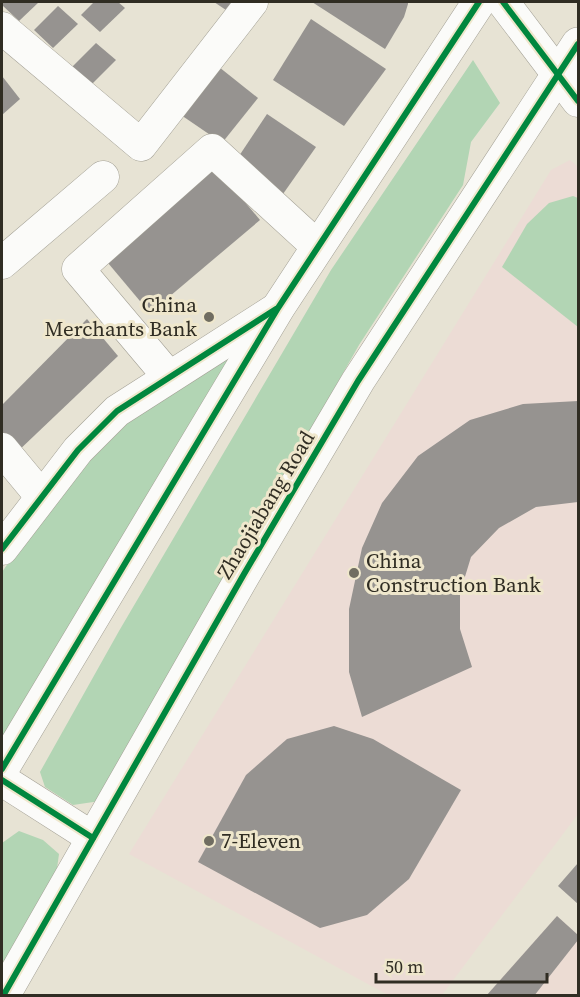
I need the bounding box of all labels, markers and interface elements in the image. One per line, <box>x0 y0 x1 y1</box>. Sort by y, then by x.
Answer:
place label: China Merchants Bank <box>44 290 198 343</box>
marker: China Merchants Bank <box>202 310 216 324</box>
street label: Zhaojiabang Road <box>210 425 321 584</box>
place label: China Construction Bank <box>366 546 541 599</box>
marker: China Construction Bank <box>347 566 361 580</box>
place label: 7-Eleven <box>221 826 301 855</box>
marker: 7-Eleven <box>202 834 216 848</box>
scale bar <box>376 946 547 984</box>
text: 50 m <box>385 954 423 979</box>

